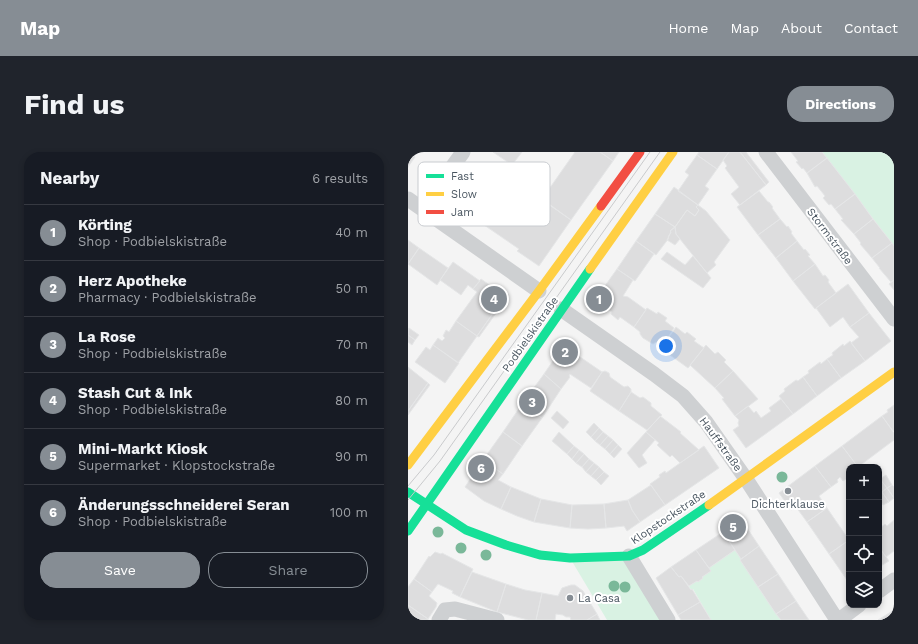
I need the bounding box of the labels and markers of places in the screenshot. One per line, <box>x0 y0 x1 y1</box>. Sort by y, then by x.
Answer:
pin: 4 <box>481 284 507 314</box>
pin: 1 <box>586 284 612 314</box>
pin: 2 <box>552 337 578 367</box>
pin: 3 <box>519 387 545 417</box>
pin: 6 <box>468 453 494 483</box>
marker: Dichterklause <box>783 486 793 496</box>
place label: Dichterklause <box>751 498 825 511</box>
pin: 5 <box>720 512 746 542</box>
place label: La Casa <box>578 592 620 605</box>
marker: La Casa <box>565 593 575 603</box>

